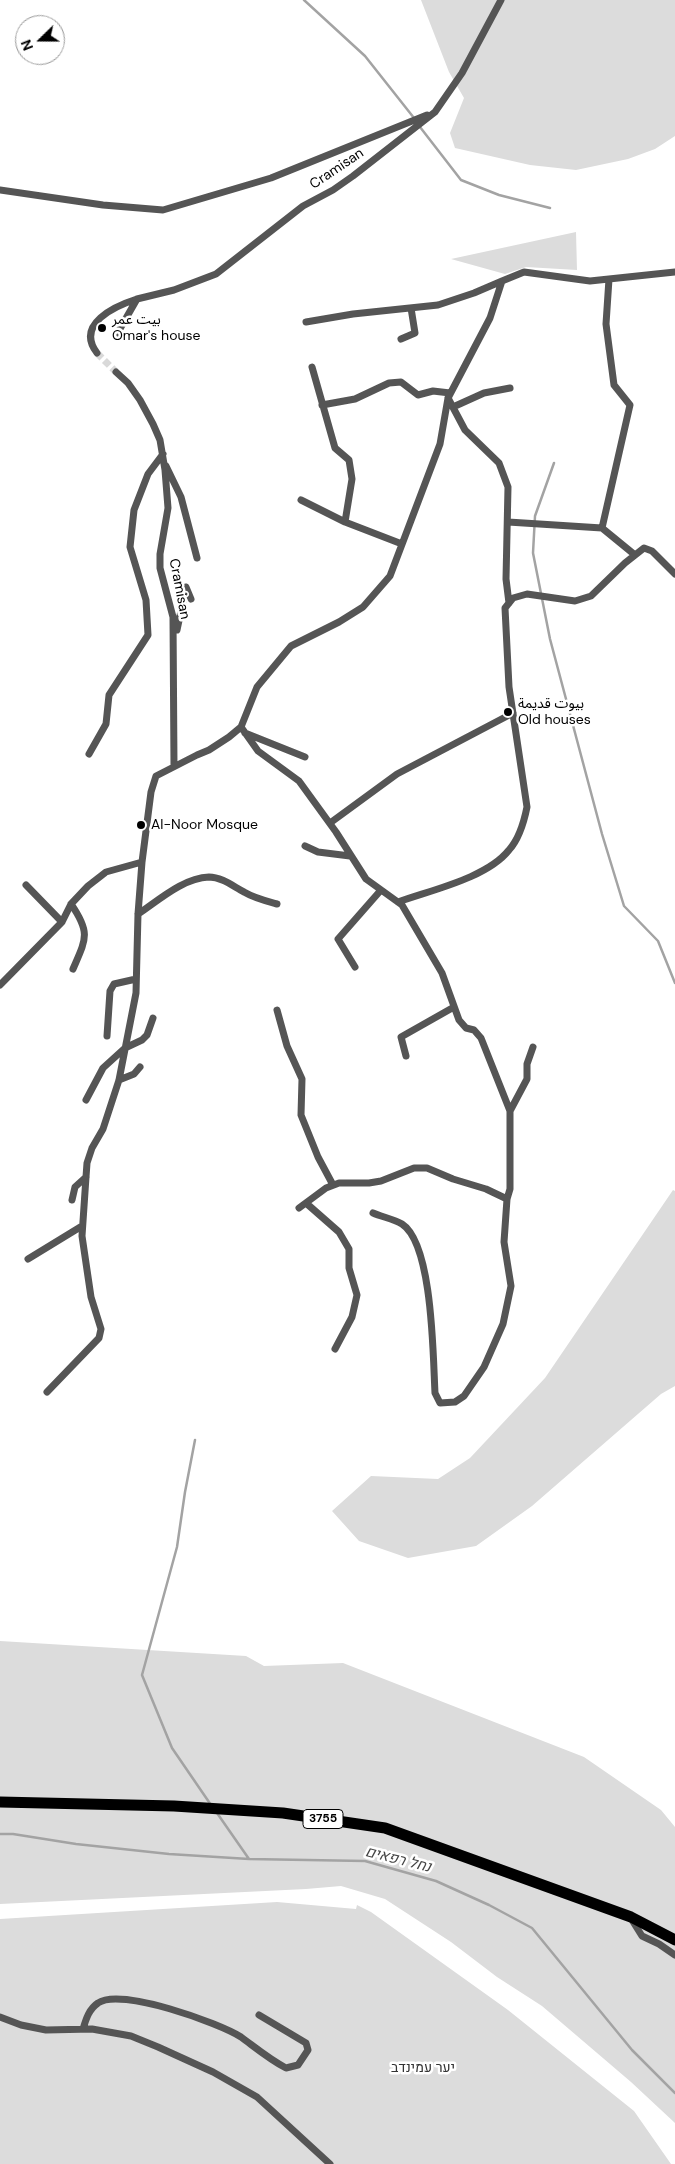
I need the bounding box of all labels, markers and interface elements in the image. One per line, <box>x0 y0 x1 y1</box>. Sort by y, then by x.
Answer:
north arrow <box>15 15 65 65</box>
text: N <box>17 37 37 53</box>
street label: Cramisan <box>307 145 367 193</box>
place label: بيت عمر Omar's house <box>112 312 200 344</box>
marker: بيت عمر Omar's house <box>96 322 108 334</box>
street label: Cramisan <box>165 557 193 621</box>
place label: بيوت قديمة Old houses <box>518 696 591 729</box>
marker: بيوت قديمة Old houses <box>502 706 514 718</box>
place label: Al-Noor Mosque <box>151 817 258 833</box>
marker: Al-Noor Mosque <box>135 819 147 831</box>
road number: 3755 <box>303 1810 343 1828</box>
water label: נחל רפאים <box>363 1843 433 1877</box>
park label: יער עמינדב <box>391 2060 455 2076</box>

